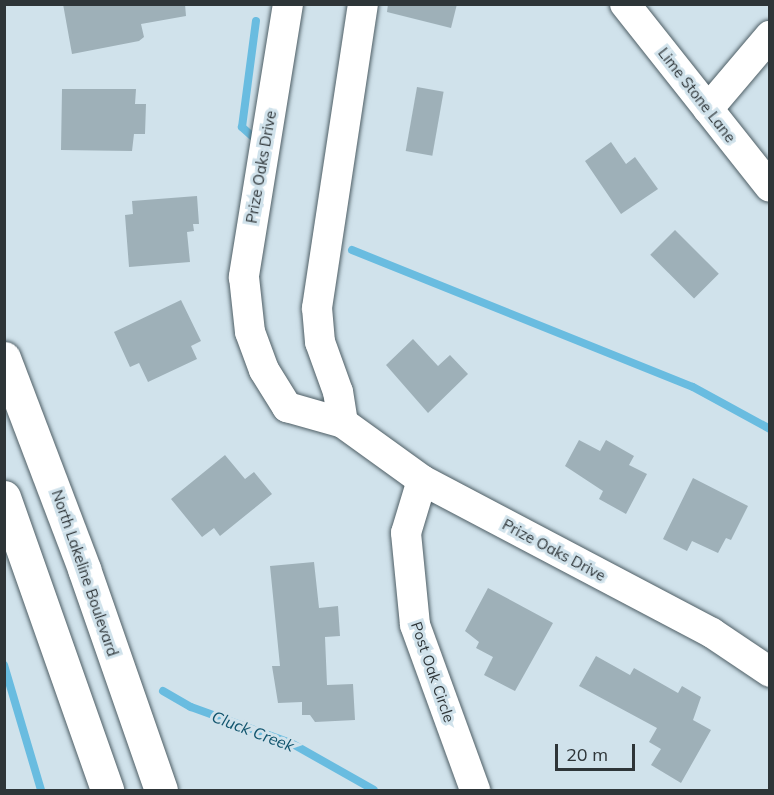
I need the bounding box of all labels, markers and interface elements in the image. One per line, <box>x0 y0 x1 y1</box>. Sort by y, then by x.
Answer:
street label: Lime Stone Lane <box>654 44 740 146</box>
street label: Prize Oaks Drive <box>242 109 280 225</box>
street label: North Lakeline Boulevard <box>48 487 122 659</box>
street label: Prize Oaks Drive <box>499 515 609 585</box>
street label: Post Oak Circle <box>407 619 459 725</box>
water label: Cluck Creek <box>209 707 297 755</box>
scale bar <box>558 732 638 770</box>
text: 20 m <box>566 743 608 766</box>

